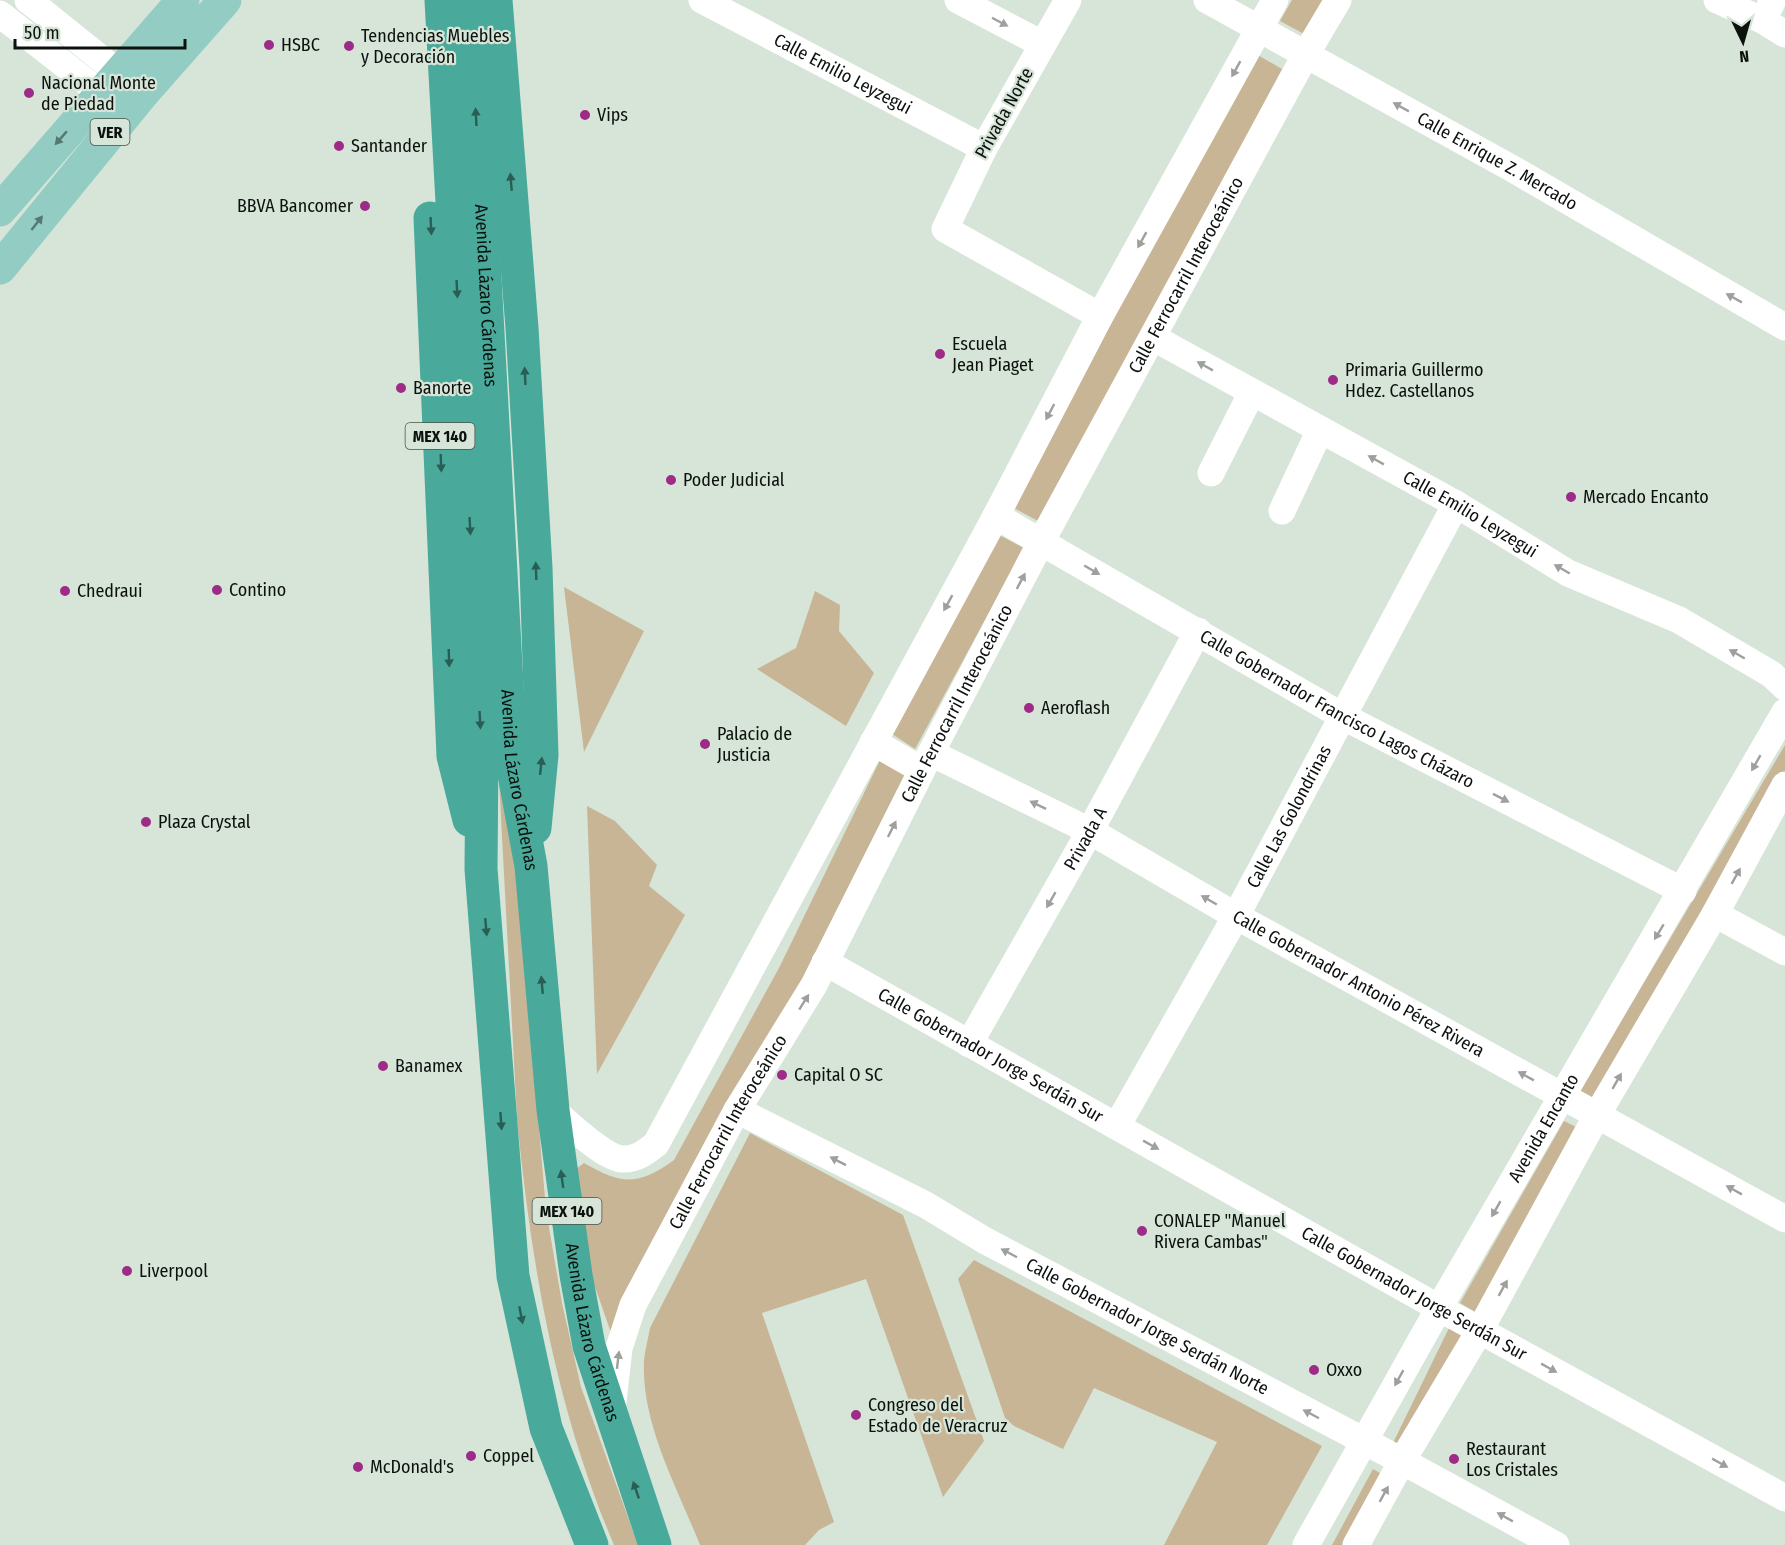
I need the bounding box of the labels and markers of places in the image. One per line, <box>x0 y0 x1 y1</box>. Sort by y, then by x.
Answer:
place label: Tendencias Muebles y Decoración <box>361 25 510 68</box>
place label: HSBC <box>281 34 320 56</box>
marker: HSBC <box>262 38 276 52</box>
marker: Tendencias Muebles y Decoración <box>342 39 356 53</box>
place label: Nacional Monte de Piedad <box>41 72 156 115</box>
marker: Nacional Monte de Piedad <box>22 86 36 100</box>
place label: Vips <box>597 104 628 126</box>
marker: Vips <box>578 108 592 122</box>
place label: Santander <box>351 135 428 157</box>
marker: Santander <box>332 139 346 153</box>
place label: BBVA Bancomer <box>237 195 354 217</box>
marker: BBVA Bancomer <box>358 199 372 213</box>
place label: Escuela Jean Piaget <box>952 333 1034 376</box>
marker: Escuela Jean Piaget <box>933 347 947 361</box>
place label: Primaria Guillermo Hdez. Castellanos <box>1345 359 1484 402</box>
marker: Primaria Guillermo Hdez. Castellanos <box>1326 373 1340 387</box>
place label: Banorte <box>413 377 472 399</box>
marker: Banorte <box>394 381 408 395</box>
place label: Poder Judicial <box>683 469 785 491</box>
marker: Poder Judicial <box>664 473 678 487</box>
place label: Mercado Encanto <box>1583 486 1709 508</box>
marker: Mercado Encanto <box>1564 490 1578 504</box>
place label: Contino <box>229 579 286 601</box>
place label: Chedraui <box>77 580 142 602</box>
marker: Contino <box>210 583 224 597</box>
marker: Chedraui <box>58 584 72 598</box>
place label: Aeroflash <box>1041 697 1110 719</box>
marker: Aeroflash <box>1022 701 1036 715</box>
place label: Palacio de Justicia <box>717 723 792 766</box>
marker: Palacio de Justicia <box>698 737 712 751</box>
place label: Plaza Crystal <box>158 811 251 833</box>
marker: Plaza Crystal <box>139 815 153 829</box>
place label: Banamex <box>395 1055 463 1077</box>
marker: Banamex <box>376 1059 390 1073</box>
place label: Capital O SC <box>794 1064 883 1086</box>
marker: Capital O SC <box>775 1068 789 1082</box>
place label: CONALEP "Manuel Rivera Cambas" <box>1154 1210 1286 1253</box>
marker: CONALEP "Manuel Rivera Cambas" <box>1135 1224 1149 1238</box>
place label: Liverpool <box>139 1260 208 1282</box>
marker: Liverpool <box>120 1264 134 1278</box>
place label: Oxxo <box>1326 1359 1362 1381</box>
marker: Oxxo <box>1307 1363 1321 1377</box>
place label: Congreso del Estado de Veracruz <box>868 1394 1007 1437</box>
marker: Congreso del Estado de Veracruz <box>849 1408 863 1422</box>
place label: Restaurant Los Cristales <box>1466 1438 1558 1481</box>
place label: Coppel <box>483 1445 534 1467</box>
marker: Coppel <box>464 1449 478 1463</box>
marker: Restaurant Los Cristales <box>1447 1452 1461 1466</box>
place label: McDonald's <box>370 1456 454 1478</box>
marker: McDonald's <box>351 1460 365 1474</box>

